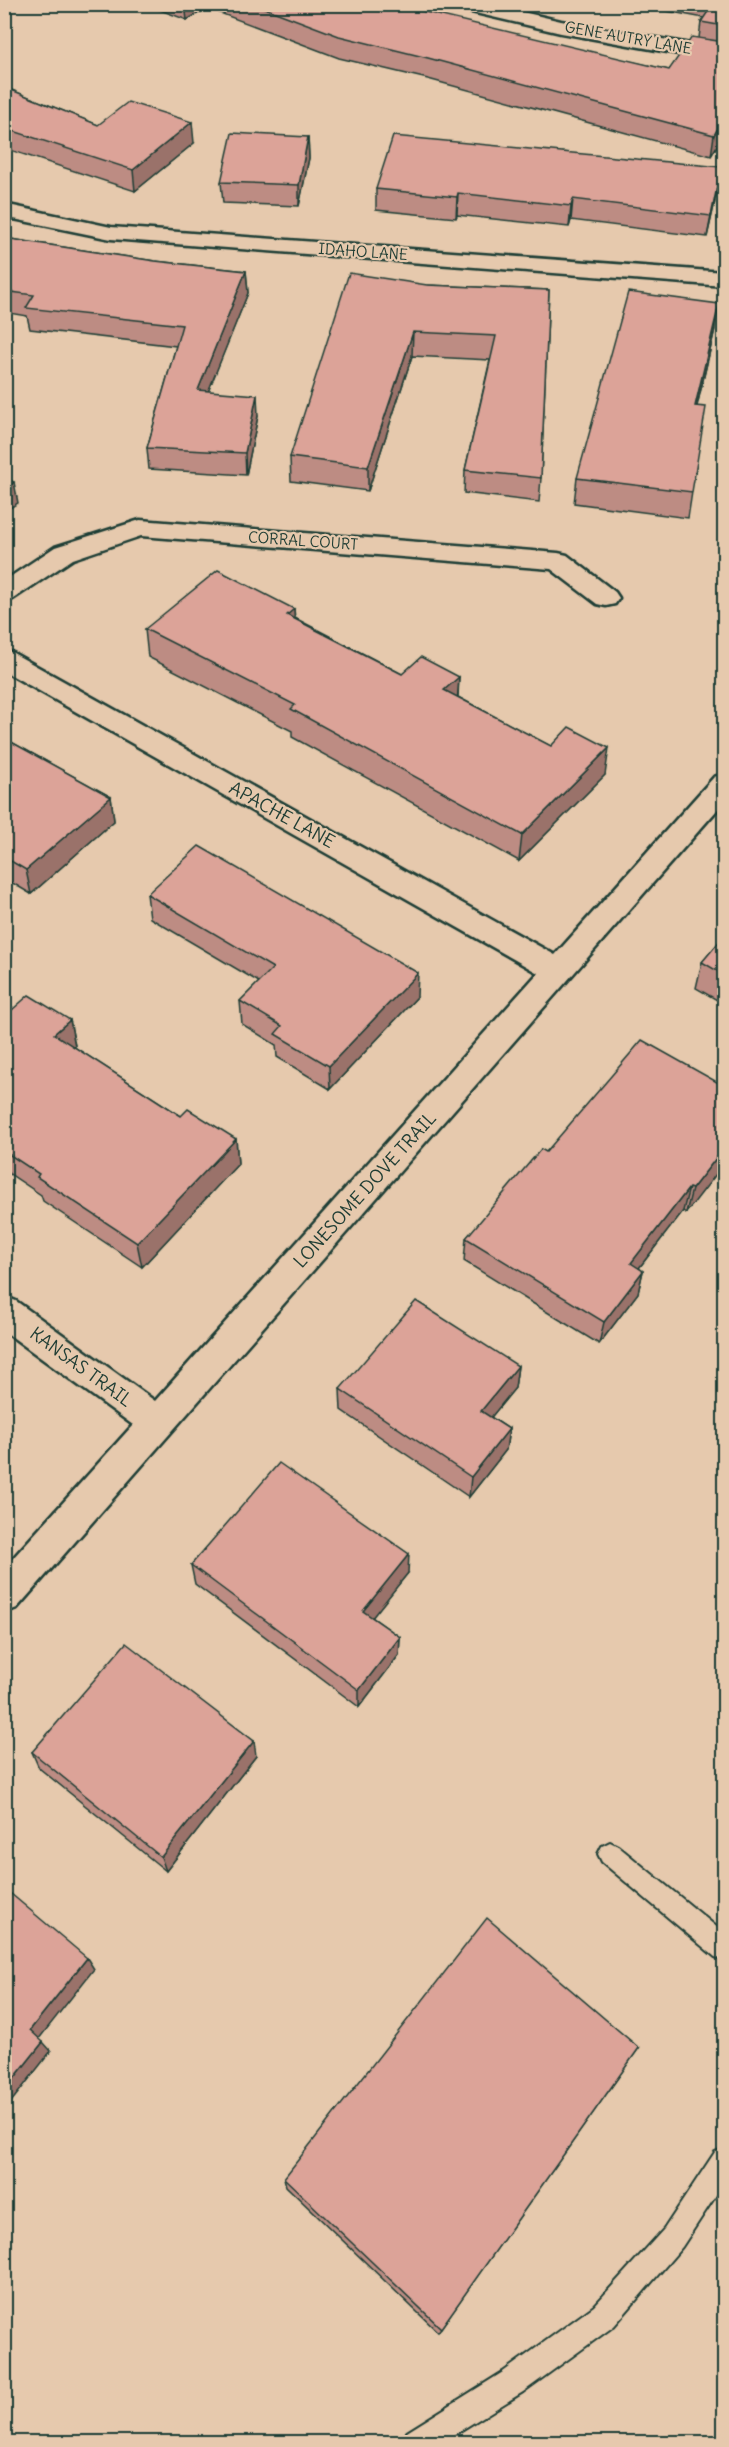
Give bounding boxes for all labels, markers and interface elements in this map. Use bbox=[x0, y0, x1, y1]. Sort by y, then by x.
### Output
street label: GENE AUTRY LANE bbox=[563, 17, 693, 58]
street label: IDAHO LANE bbox=[318, 239, 409, 264]
street label: CORRAL COURT bbox=[247, 527, 359, 554]
street label: APACHE LANE bbox=[225, 776, 339, 853]
street label: LONESOME DOVE TRAIL bbox=[288, 1107, 441, 1272]
street label: KANSAS TRAIL bbox=[26, 1322, 137, 1412]

